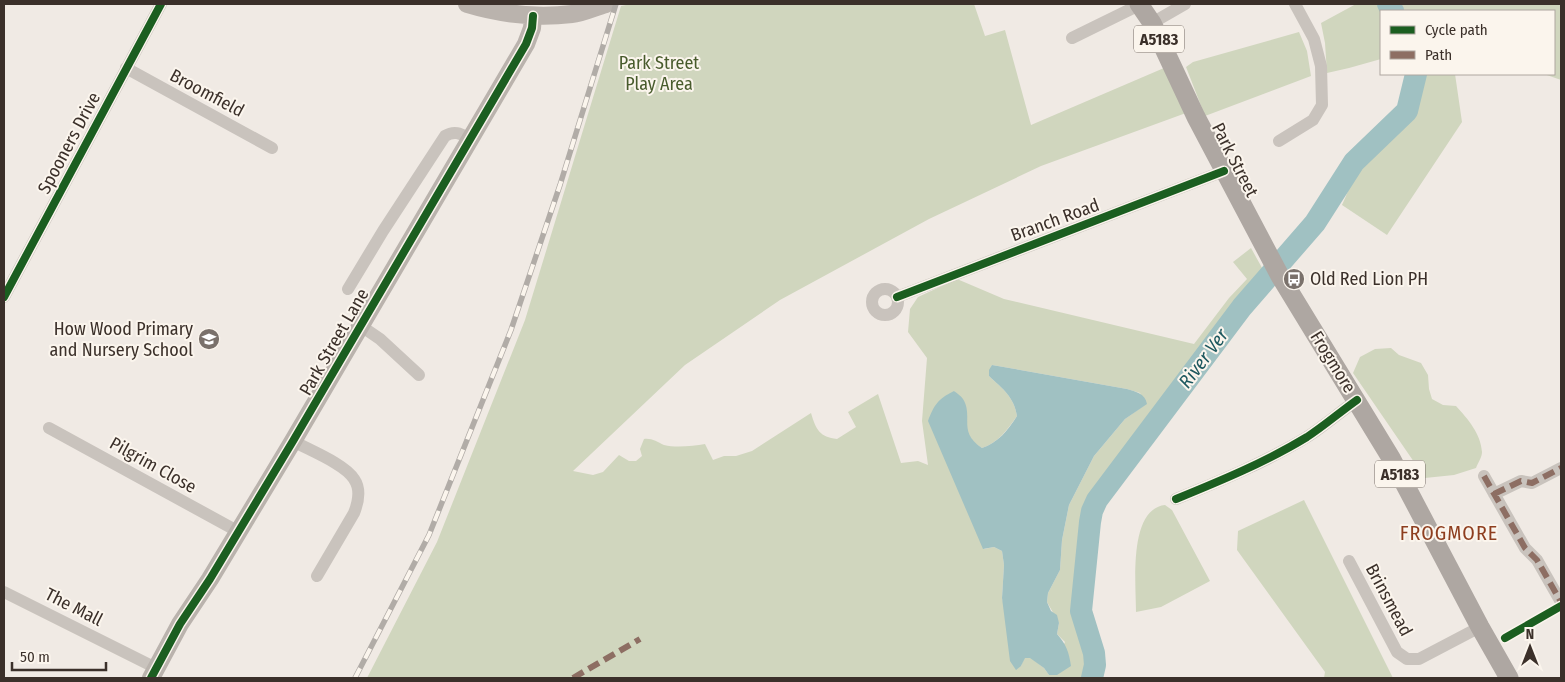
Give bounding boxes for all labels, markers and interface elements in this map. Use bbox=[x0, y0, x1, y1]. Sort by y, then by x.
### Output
legend bbox=[1380, 10, 1555, 75]
text: Cycle path bbox=[1425, 21, 1488, 39]
road number: A5183 bbox=[1134, 26, 1184, 52]
text: Path bbox=[1425, 46, 1452, 64]
park label: Park Street Play Area bbox=[619, 52, 699, 95]
street label: Broomfield bbox=[166, 64, 248, 122]
street label: Spooners Drive bbox=[33, 88, 105, 198]
street label: Park Street bbox=[1207, 119, 1263, 201]
street label: Branch Road bbox=[1008, 194, 1102, 246]
bus stop icon: Old Red Lion PH bbox=[1282, 267, 1306, 291]
place label: Old Red Lion PH bbox=[1310, 268, 1428, 290]
street label: Park Street Lane bbox=[295, 285, 374, 399]
place label: How Wood Primary and Nursery School bbox=[50, 318, 193, 361]
water label: River Ver bbox=[1174, 323, 1234, 392]
school or university icon: How Wood Primary and Nursery School bbox=[197, 327, 221, 351]
street label: Frogmore bbox=[1305, 327, 1361, 397]
street label: Pilgrim Close bbox=[106, 432, 200, 498]
road number: A5183 bbox=[1375, 460, 1425, 488]
district label: FROGMORE bbox=[1400, 521, 1498, 545]
street label: Brinsmead bbox=[1361, 560, 1417, 640]
street label: The Mall bbox=[41, 583, 107, 631]
north arrow bbox=[1505, 622, 1555, 672]
text: N bbox=[1526, 626, 1534, 643]
scale bar bbox=[12, 640, 106, 672]
text: 50 m bbox=[20, 648, 50, 666]

